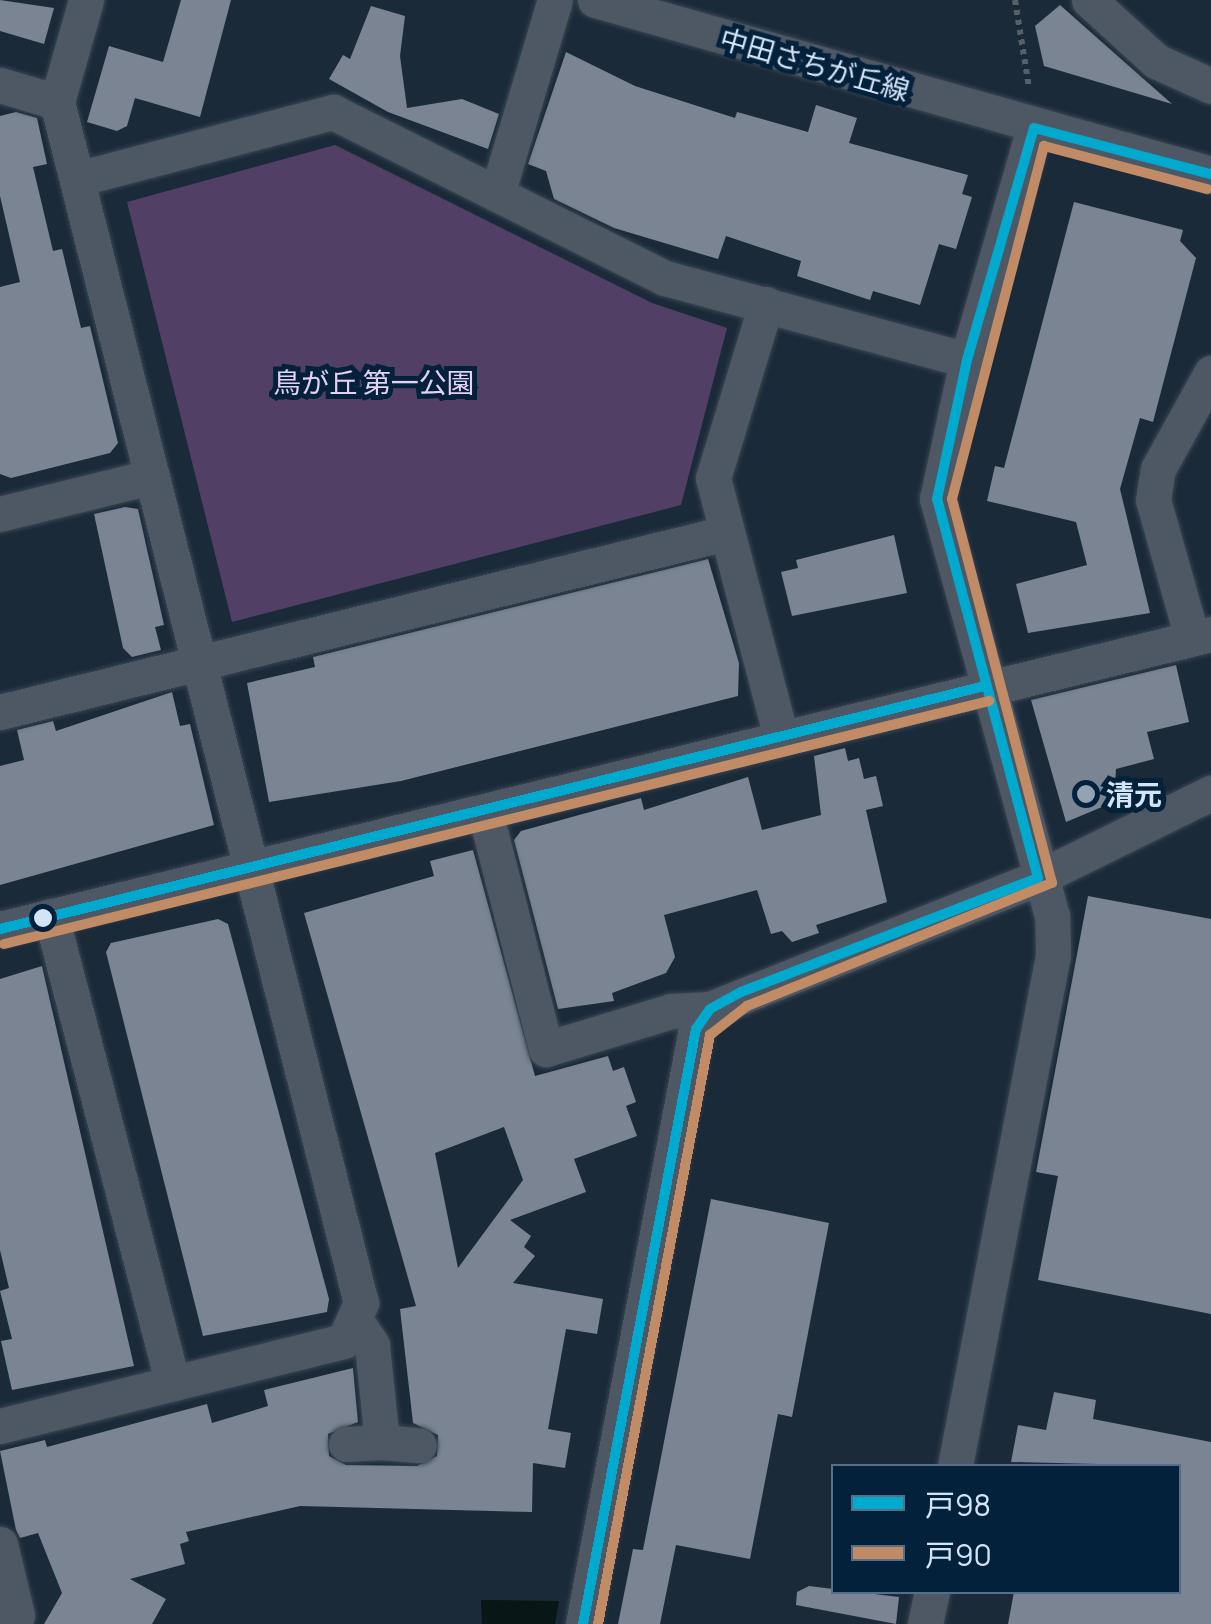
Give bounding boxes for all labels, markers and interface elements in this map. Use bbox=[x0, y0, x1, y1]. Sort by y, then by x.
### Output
street label: 中田さちが丘線 bbox=[716, 21, 914, 107]
park label: 鳥が丘 第一公園 bbox=[273, 365, 475, 399]
place label: 清元 bbox=[1106, 777, 1162, 811]
marker: 清元 bbox=[1075, 783, 1097, 805]
unlabelled marker bbox=[33, 908, 53, 928]
legend bbox=[831, 1464, 1181, 1594]
text: 戸98 bbox=[925, 1484, 991, 1525]
text: 戸90 bbox=[925, 1534, 992, 1575]

